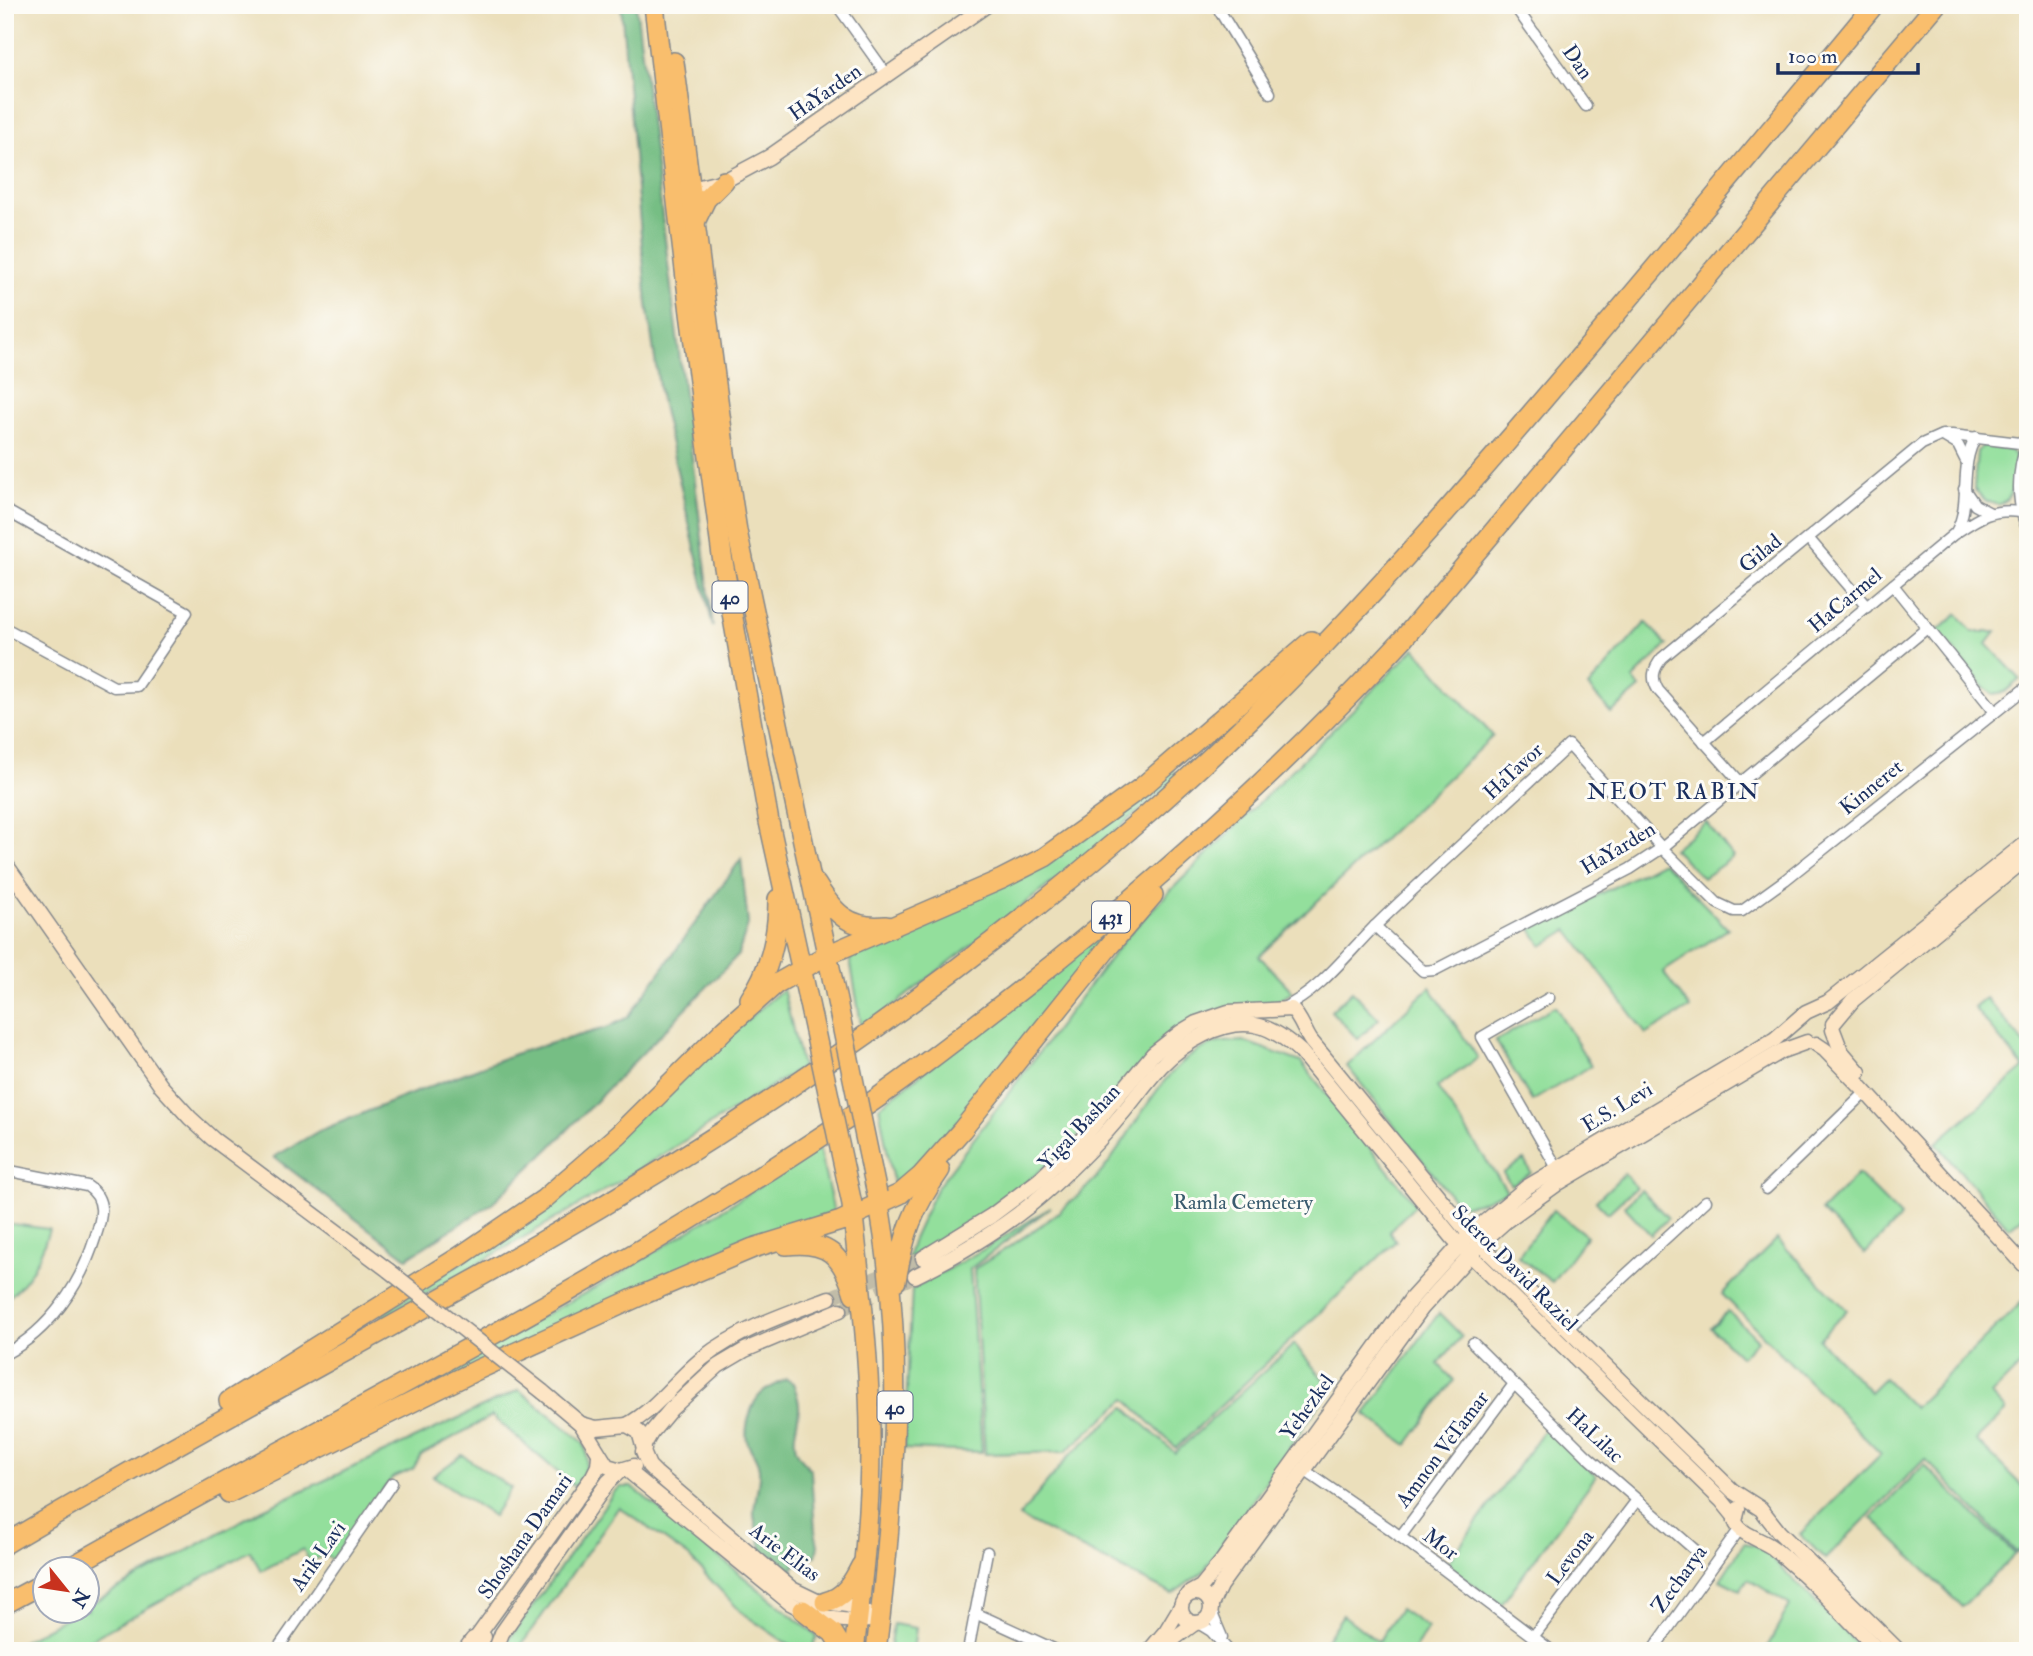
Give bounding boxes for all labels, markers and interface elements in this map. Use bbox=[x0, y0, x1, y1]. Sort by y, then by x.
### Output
scale bar bbox=[1778, 32, 1918, 76]
street label: Dan bbox=[1556, 40, 1599, 85]
text: 100 m bbox=[1788, 43, 1838, 70]
street label: HaYarden bbox=[784, 57, 867, 127]
street label: Gilad bbox=[1733, 528, 1788, 579]
street label: HaCarmel bbox=[1803, 561, 1888, 639]
road number: 40 bbox=[712, 582, 748, 612]
street label: HaTavor bbox=[1478, 737, 1549, 806]
street label: Kinneret bbox=[1834, 753, 1909, 821]
district label: NEOT RABIN bbox=[1587, 777, 1761, 806]
street label: HaYarden bbox=[1576, 815, 1661, 881]
road number: 431 bbox=[1092, 902, 1130, 932]
street label: E.S. Levi bbox=[1577, 1076, 1658, 1139]
street label: Yigal Bashan bbox=[1032, 1078, 1126, 1176]
park label: Ramla Cemetery bbox=[1173, 1189, 1314, 1216]
street label: Sderot David Raziel bbox=[1446, 1199, 1584, 1338]
street label: Yehezkel bbox=[1274, 1368, 1341, 1446]
street label: Amnon VeTamar bbox=[1389, 1385, 1495, 1514]
road number: 40 bbox=[878, 1392, 912, 1422]
street label: HaLilac bbox=[1560, 1402, 1630, 1469]
street label: Shoshana Damari bbox=[472, 1468, 579, 1604]
street label: Arik Lavi bbox=[284, 1516, 352, 1597]
street label: Arie Elias bbox=[743, 1516, 825, 1588]
street label: Mor bbox=[1417, 1522, 1464, 1567]
street label: Levona bbox=[1541, 1524, 1600, 1590]
street label: Zecharya bbox=[1645, 1539, 1714, 1619]
north arrow bbox=[32, 1554, 102, 1624]
text: N bbox=[65, 1584, 95, 1612]

